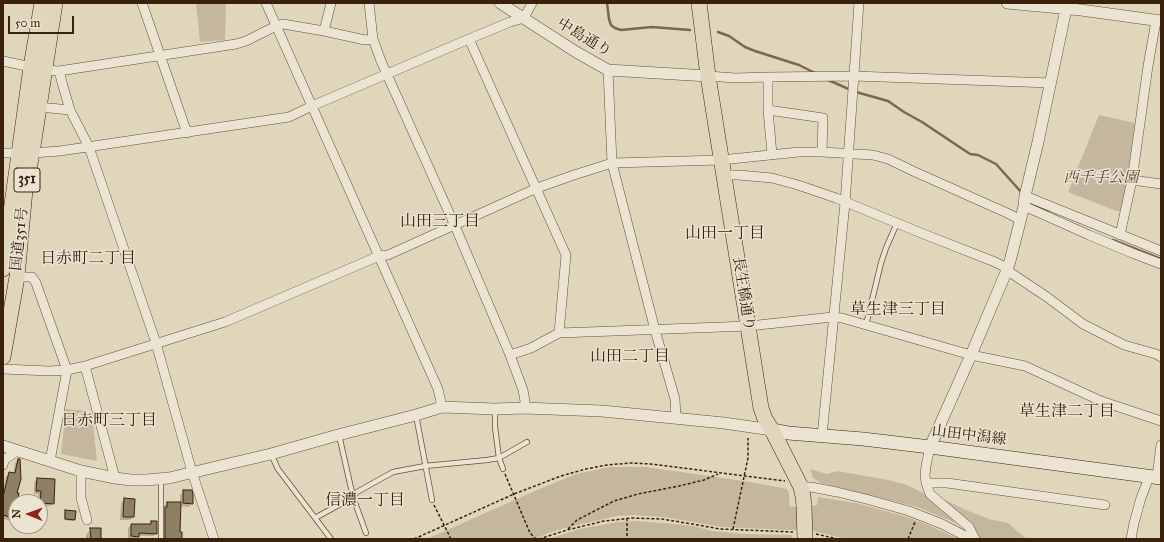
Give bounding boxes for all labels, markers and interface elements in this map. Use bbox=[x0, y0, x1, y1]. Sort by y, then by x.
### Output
scale bar bbox=[10, 8, 76, 34]
street label: 中島通り bbox=[554, 15, 614, 61]
text: 50 m bbox=[15, 16, 40, 30]
road number: 351 bbox=[14, 168, 40, 192]
park label: 西千手公園 bbox=[1064, 169, 1138, 187]
street label: 国道351号 bbox=[8, 206, 32, 272]
district label: 山田三丁目 bbox=[400, 212, 480, 232]
district label: 山田一丁目 bbox=[685, 224, 765, 244]
district label: 日赤町二丁目 bbox=[40, 249, 136, 269]
street label: 長生橋通り bbox=[728, 256, 758, 332]
district label: 草生津三丁目 bbox=[850, 300, 946, 320]
district label: 山田二丁目 bbox=[590, 347, 670, 367]
district label: 草生津二丁目 bbox=[1019, 402, 1115, 422]
district label: 日赤町三丁目 bbox=[61, 411, 157, 431]
street label: 山田中潟線 bbox=[931, 422, 1007, 450]
district label: 信濃一丁目 bbox=[325, 491, 405, 511]
north arrow bbox=[8, 494, 48, 534]
text: N bbox=[10, 509, 23, 519]

